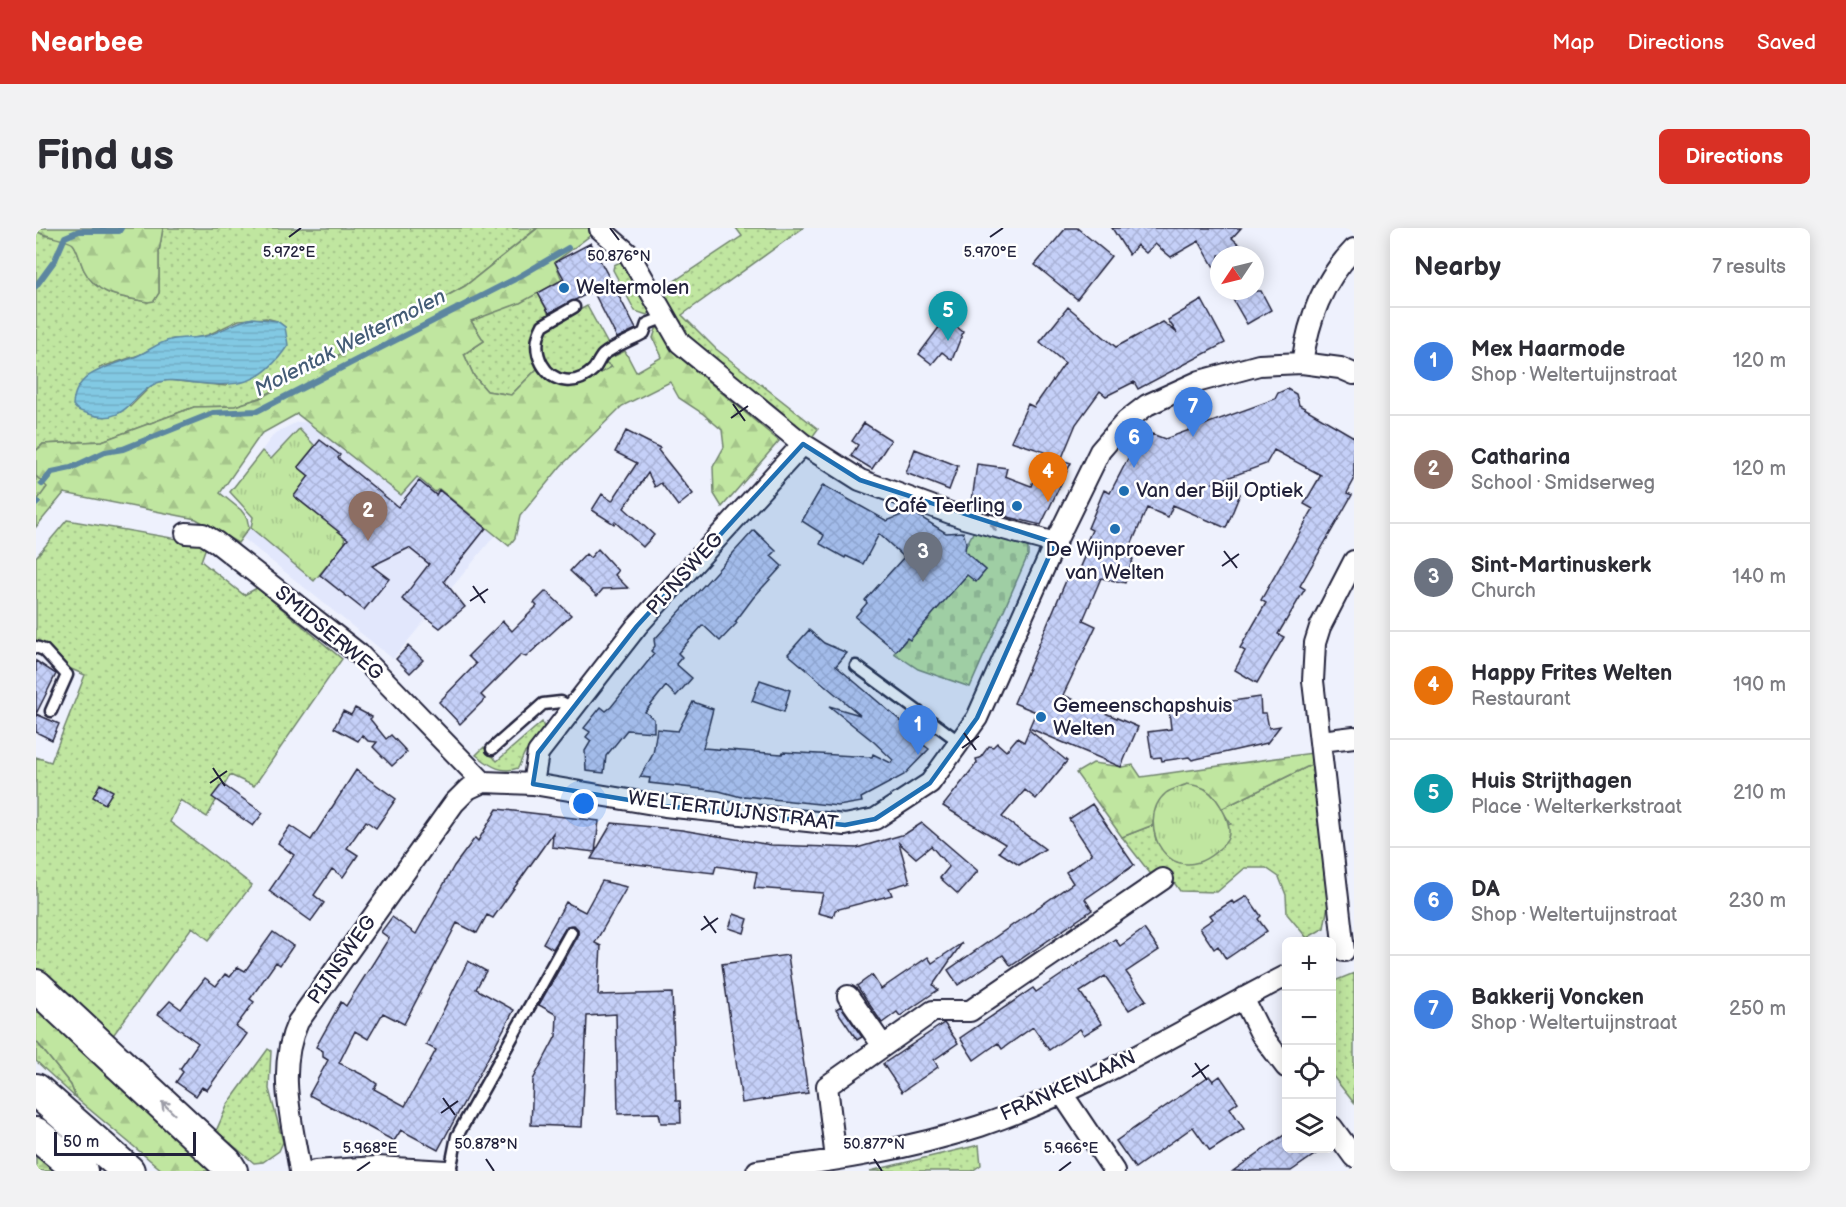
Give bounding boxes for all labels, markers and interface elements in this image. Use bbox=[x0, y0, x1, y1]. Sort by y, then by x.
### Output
text: Nearbee bbox=[30, 26, 143, 59]
text: Map bbox=[1552, 30, 1595, 55]
text: Directions bbox=[1628, 30, 1724, 55]
text: Saved bbox=[1757, 30, 1816, 55]
button: Directions bbox=[1659, 129, 1810, 184]
text: Find us bbox=[36, 131, 174, 182]
text: 5.972°E bbox=[263, 243, 315, 262]
text: 5.970°E bbox=[963, 243, 1017, 262]
north arrow bbox=[1210, 246, 1264, 300]
text: 50.876°N bbox=[587, 247, 651, 266]
text: Nearby bbox=[1414, 252, 1501, 283]
text: 7 results bbox=[1712, 255, 1786, 279]
place label: Weltermolen bbox=[576, 276, 689, 300]
marker: Weltermolen bbox=[557, 281, 571, 295]
water label: Molentak Weltermolen bbox=[250, 284, 450, 402]
pin: 5 bbox=[928, 291, 968, 341]
text: Mex Haarmode bbox=[1471, 336, 1625, 363]
text: 1 bbox=[1429, 349, 1438, 373]
text: 120 m bbox=[1733, 349, 1786, 373]
text: Shop · Weltertuijnstraat bbox=[1471, 363, 1677, 387]
pin: 7 bbox=[1174, 388, 1212, 437]
pin: 6 bbox=[1114, 418, 1154, 468]
text: Catharina bbox=[1471, 444, 1570, 471]
pin: 4 bbox=[1028, 452, 1068, 502]
text: 2 bbox=[1428, 457, 1439, 481]
text: 120 m bbox=[1733, 457, 1786, 481]
text: School · Smidserweg bbox=[1471, 471, 1655, 495]
place label: Van der Bijl Optiek bbox=[1136, 479, 1303, 503]
marker: Van der Bijl Optiek bbox=[1117, 484, 1131, 498]
pin: 2 bbox=[348, 492, 388, 541]
place label: Café Teerling bbox=[884, 494, 1005, 518]
marker: Café Teerling bbox=[1010, 499, 1024, 513]
one-way arrow bbox=[989, 521, 1008, 532]
marker: De Wijnproever van Welten bbox=[1108, 522, 1122, 536]
street label: PIJNSWEG bbox=[642, 528, 728, 620]
pin: 3 bbox=[904, 532, 942, 582]
place label: De Wijnproever van Welten bbox=[1046, 538, 1185, 585]
text: Sint-Martinuskerk bbox=[1471, 552, 1651, 579]
text: 3 bbox=[1428, 565, 1439, 589]
text: 140 m bbox=[1732, 565, 1786, 589]
text: Church bbox=[1471, 579, 1536, 603]
street label: SMIDSERWEG bbox=[270, 581, 388, 685]
text: Happy Frites Welten bbox=[1471, 660, 1672, 687]
text: 4 bbox=[1428, 673, 1439, 697]
text: 190 m bbox=[1733, 673, 1786, 697]
text: Restaurant bbox=[1471, 687, 1571, 711]
place label: Gemeenschapshuis Welten bbox=[1053, 694, 1233, 741]
pin: 1 bbox=[898, 706, 938, 755]
marker: Gemeenschapshuis Welten bbox=[1034, 710, 1048, 724]
text: Huis Strijthagen bbox=[1471, 768, 1632, 795]
text: 5 bbox=[1428, 781, 1439, 805]
text: 210 m bbox=[1733, 781, 1786, 805]
street label: WELTERTUIJNSTRAAT bbox=[626, 786, 840, 836]
your location bbox=[569, 789, 598, 818]
text: Place · Welterkerkstraat bbox=[1471, 795, 1682, 819]
text: DA bbox=[1471, 876, 1500, 903]
text: 6 bbox=[1427, 889, 1440, 913]
text: 230 m bbox=[1729, 889, 1786, 913]
text: Shop · Weltertuijnstraat bbox=[1471, 903, 1677, 927]
street label: PIJNSWEG bbox=[303, 911, 381, 1009]
map controls bbox=[1282, 937, 1336, 1153]
button: + bbox=[1282, 937, 1336, 991]
text: Bakkerij Voncken bbox=[1471, 984, 1644, 1011]
button: − bbox=[1282, 991, 1336, 1045]
text: 7 bbox=[1428, 997, 1439, 1021]
text: 250 m bbox=[1729, 997, 1786, 1021]
text: Shop · Weltertuijnstraat bbox=[1471, 1011, 1677, 1035]
street label: FRANKENLAAN bbox=[997, 1045, 1139, 1127]
button: locate bbox=[1282, 1045, 1336, 1099]
button: layers bbox=[1282, 1099, 1336, 1153]
one-way arrow bbox=[161, 1101, 176, 1115]
scale bar bbox=[54, 1129, 196, 1156]
text: 50 m bbox=[63, 1133, 99, 1152]
text: 50.878°N bbox=[454, 1135, 518, 1154]
text: 50.877°N bbox=[843, 1135, 905, 1154]
text: 5.968°E bbox=[343, 1139, 398, 1158]
text: 5.966°E bbox=[1043, 1139, 1099, 1158]

